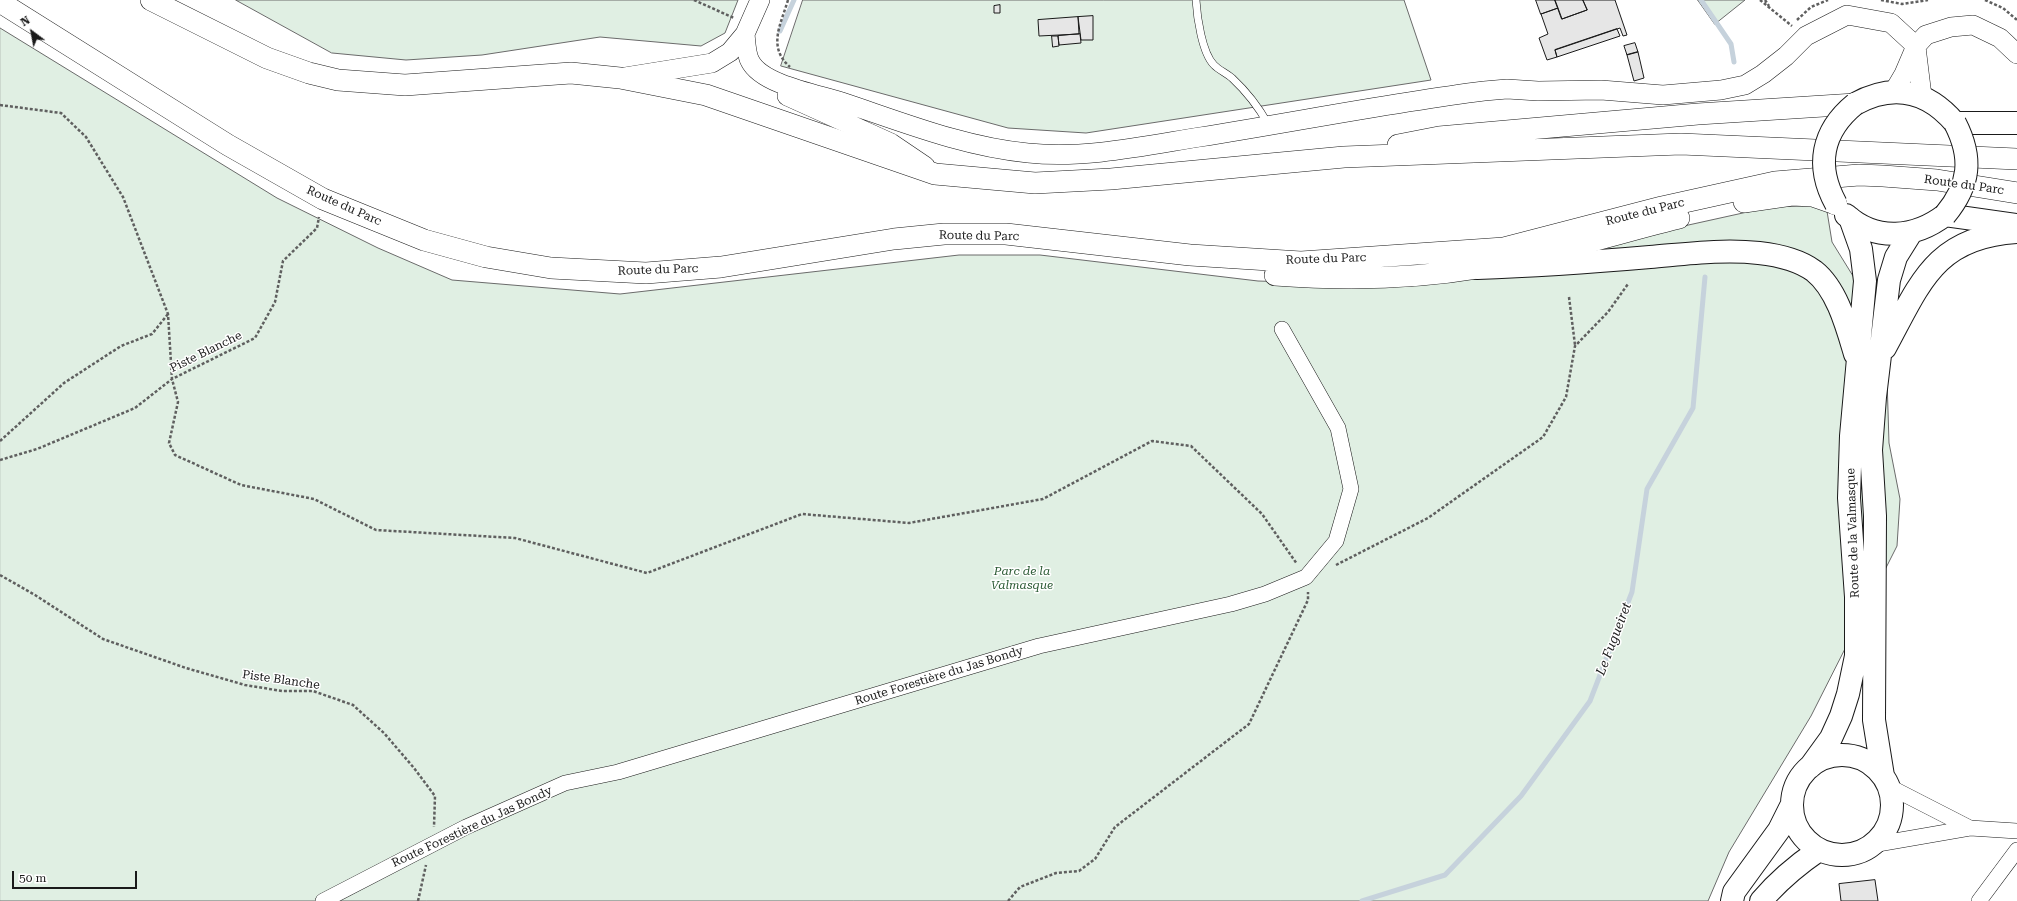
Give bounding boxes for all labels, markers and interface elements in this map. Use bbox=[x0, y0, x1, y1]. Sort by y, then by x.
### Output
north arrow bbox=[12, 12, 52, 52]
text: N bbox=[18, 14, 32, 29]
street label: Route du Parc bbox=[1923, 172, 2005, 198]
street label: Route du Parc bbox=[304, 183, 384, 229]
street label: Route du Parc bbox=[1604, 195, 1686, 229]
street label: Route du Parc bbox=[939, 228, 1019, 244]
street label: Route du Parc bbox=[1285, 250, 1367, 268]
street label: Route du Parc bbox=[617, 261, 699, 279]
street label: Piste Blanche bbox=[168, 328, 244, 376]
street label: Route de la Valmasque bbox=[1844, 468, 1862, 598]
park label: Parc de la Valmasque bbox=[991, 564, 1053, 592]
water label: Le Fugueiret bbox=[1593, 600, 1635, 678]
street label: Route Forestière du Jas Bondy bbox=[853, 643, 1025, 709]
street label: Piste Blanche bbox=[241, 667, 321, 693]
street label: Route Forestière du Jas Bondy bbox=[389, 783, 555, 871]
scale bar bbox=[14, 863, 139, 889]
text: 50 m bbox=[19, 871, 46, 885]

